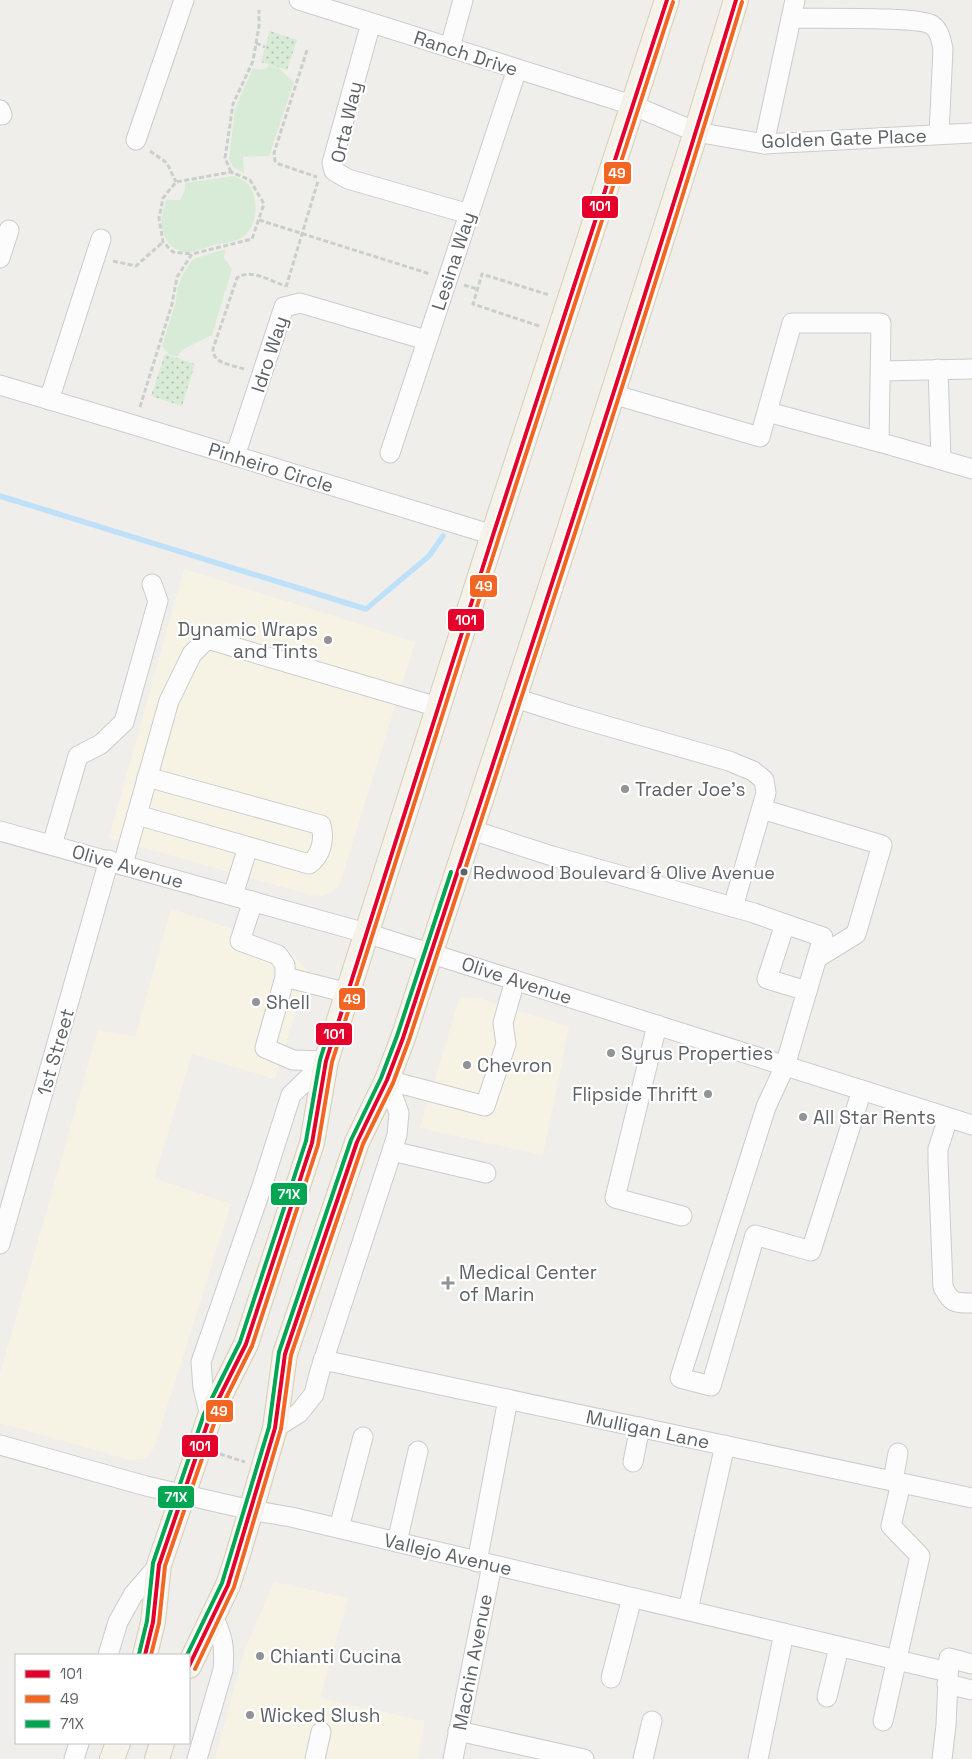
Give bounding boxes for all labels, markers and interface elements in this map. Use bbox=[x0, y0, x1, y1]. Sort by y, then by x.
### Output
street label: Ranch Drive bbox=[411, 25, 521, 82]
street label: Orta Way bbox=[325, 79, 368, 165]
street label: Golden Gate Place bbox=[761, 123, 927, 154]
line badge: 49 bbox=[603, 161, 632, 185]
text: 49 bbox=[608, 164, 626, 182]
line badge: 101 bbox=[581, 195, 619, 219]
text: 101 bbox=[589, 197, 611, 215]
street label: Lesina Way bbox=[426, 209, 481, 314]
street label: Idro Way bbox=[245, 313, 294, 396]
street label: Pinheiro Circle bbox=[205, 437, 337, 498]
line badge: 49 bbox=[469, 574, 498, 598]
text: 49 bbox=[475, 577, 493, 595]
line badge: 101 bbox=[447, 608, 485, 632]
text: 101 bbox=[455, 611, 477, 629]
place label: Dynamic Wraps and Tints bbox=[178, 617, 318, 664]
marker: Dynamic Wraps and Tints bbox=[322, 634, 334, 646]
place label: Trader Joe's bbox=[635, 777, 746, 802]
marker: Trader Joe's bbox=[619, 783, 631, 795]
street label: Olive Avenue bbox=[69, 839, 187, 894]
place label: Redwood Boulevard & Olive Avenue bbox=[473, 861, 775, 884]
marker: Redwood Boulevard & Olive Avenue bbox=[459, 867, 469, 877]
street label: Olive Avenue bbox=[458, 951, 575, 1010]
line badge: 49 bbox=[338, 987, 366, 1011]
place label: Shell bbox=[266, 990, 310, 1015]
text: 49 bbox=[343, 990, 361, 1008]
marker: Shell bbox=[250, 996, 262, 1008]
street label: 1st Street bbox=[31, 1006, 80, 1099]
line badge: 101 bbox=[315, 1022, 353, 1046]
text: 101 bbox=[323, 1025, 345, 1043]
place label: Syrus Properties bbox=[621, 1041, 773, 1066]
marker: Syrus Properties bbox=[605, 1047, 617, 1059]
place label: Chevron bbox=[477, 1053, 552, 1078]
marker: Chevron bbox=[461, 1059, 473, 1071]
place label: Flipside Thrift bbox=[572, 1082, 698, 1107]
marker: Flipside Thrift bbox=[702, 1088, 714, 1100]
place label: All Star Rents bbox=[813, 1105, 936, 1130]
marker: All Star Rents bbox=[797, 1111, 809, 1123]
line badge: 71X bbox=[270, 1182, 308, 1206]
text: 71X bbox=[278, 1185, 300, 1203]
place label: Medical Center of Marin bbox=[459, 1260, 597, 1307]
marker: Medical Center of Marin bbox=[441, 1276, 455, 1290]
line badge: 49 bbox=[205, 1399, 234, 1423]
text: 49 bbox=[210, 1402, 228, 1420]
street label: Mulligan Lane bbox=[584, 1404, 712, 1455]
line badge: 101 bbox=[181, 1434, 219, 1458]
text: 101 bbox=[189, 1437, 211, 1455]
line badge: 71X bbox=[157, 1485, 195, 1509]
text: 71X bbox=[165, 1488, 187, 1506]
street label: Vallejo Avenue bbox=[381, 1528, 514, 1581]
street label: Machin Avenue bbox=[447, 1592, 498, 1732]
place label: Chianti Cucina bbox=[270, 1644, 402, 1669]
marker: Chianti Cucina bbox=[254, 1650, 266, 1662]
legend bbox=[15, 1654, 190, 1744]
text: 101 bbox=[60, 1664, 82, 1683]
text: 49 bbox=[60, 1689, 79, 1708]
place label: Wicked Slush bbox=[260, 1703, 380, 1728]
marker: Wicked Slush bbox=[244, 1709, 256, 1721]
text: 71X bbox=[60, 1714, 85, 1733]

